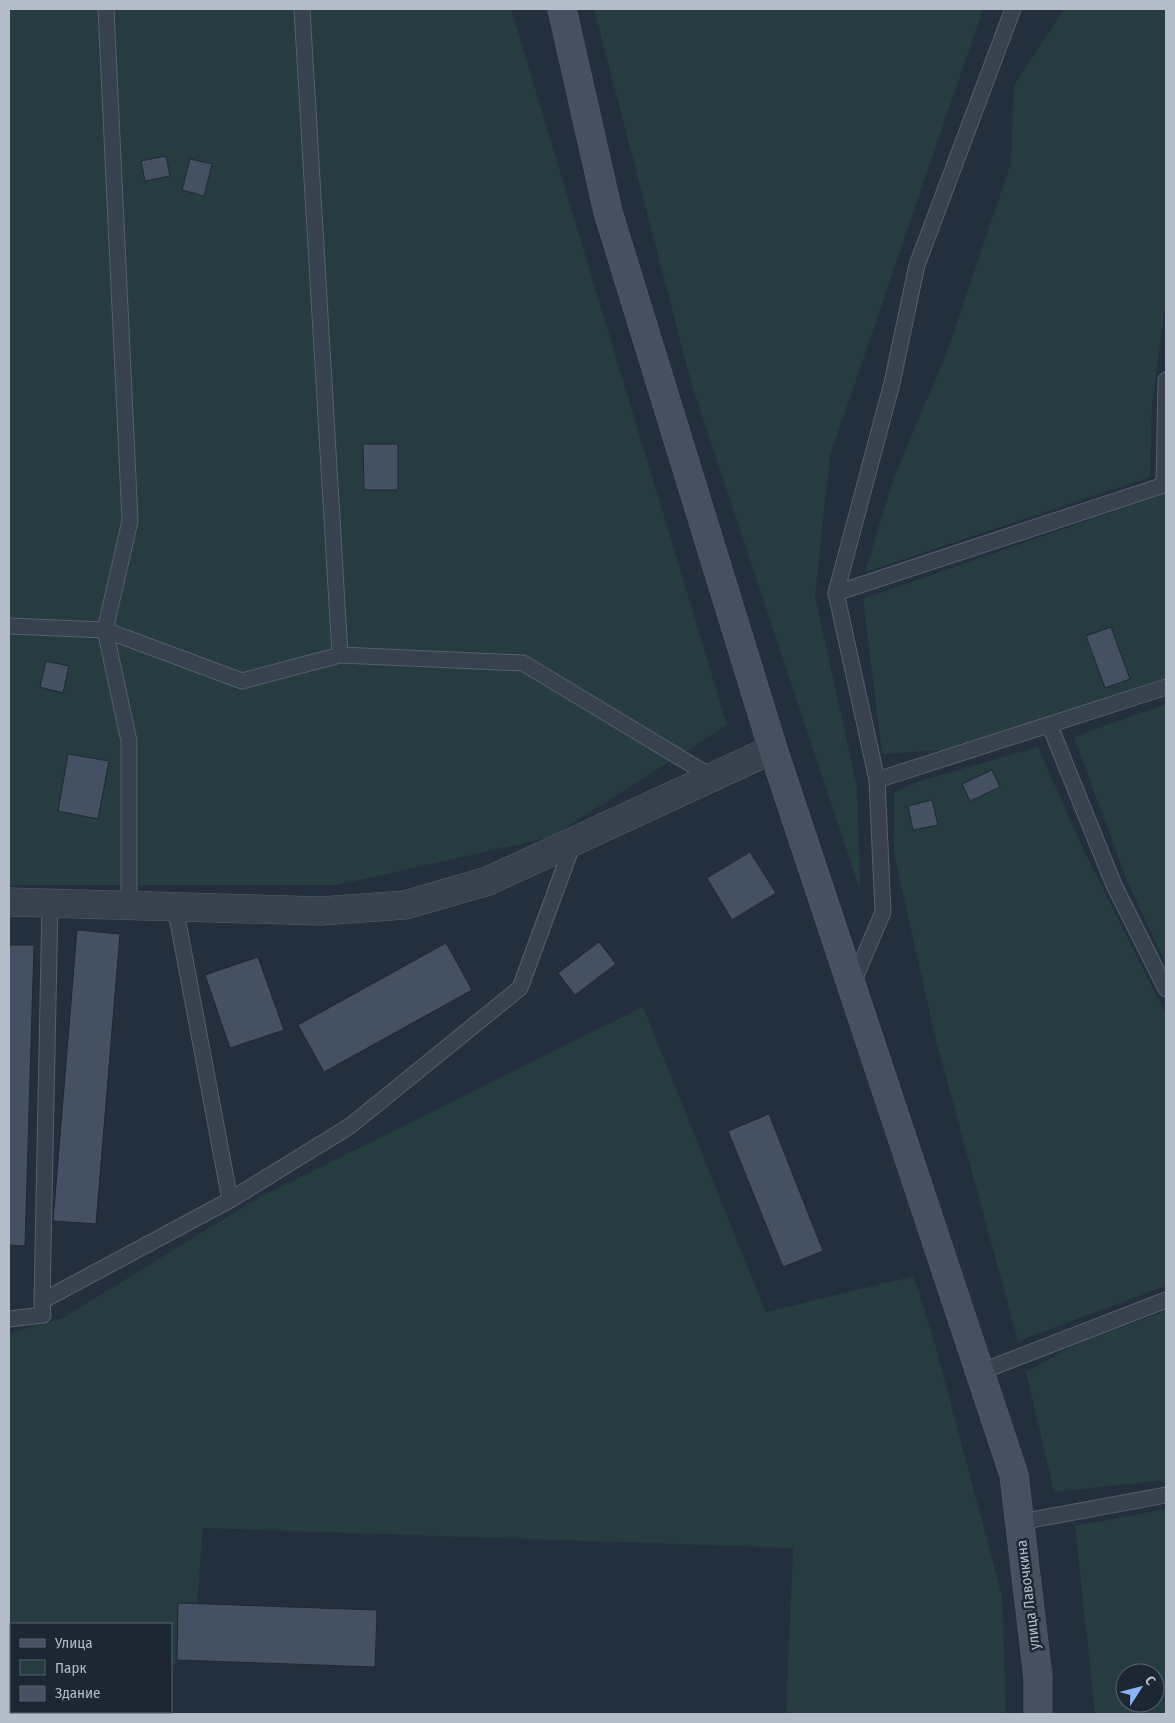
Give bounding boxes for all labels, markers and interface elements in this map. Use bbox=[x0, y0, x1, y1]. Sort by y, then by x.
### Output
street label: улица Лавочкина bbox=[1012, 1539, 1044, 1651]
legend bbox=[10, 1623, 172, 1713]
text: Улица bbox=[54, 1634, 93, 1652]
text: Парк bbox=[55, 1659, 86, 1677]
north arrow bbox=[1115, 1663, 1165, 1713]
text: С bbox=[1141, 1673, 1160, 1689]
text: Здание bbox=[55, 1684, 101, 1702]

